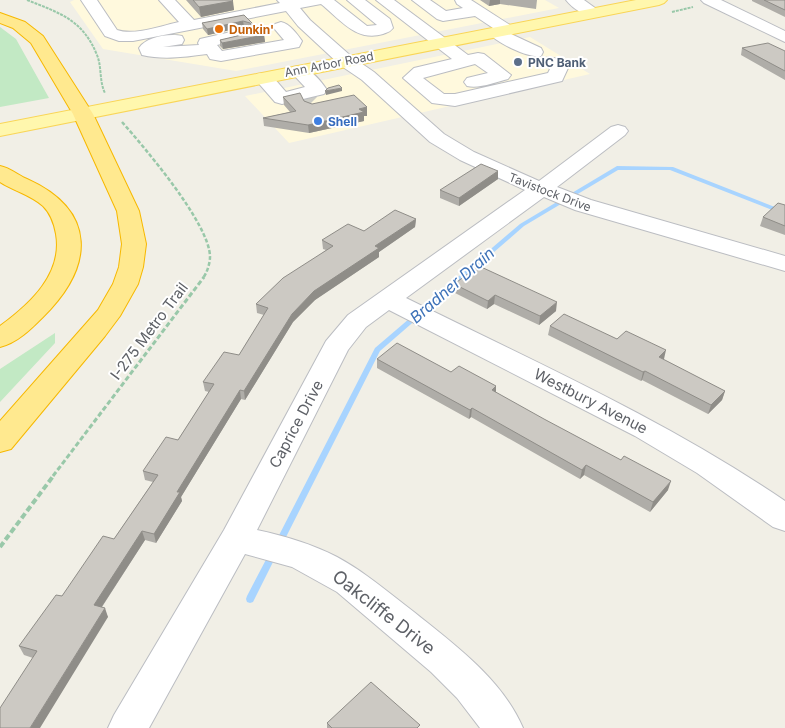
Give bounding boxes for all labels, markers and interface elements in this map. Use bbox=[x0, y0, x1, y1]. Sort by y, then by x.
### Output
place label: Dunkin' bbox=[229, 22, 274, 37]
marker: Dunkin' bbox=[213, 23, 225, 35]
street label: Ann Arbor Road bbox=[283, 48, 375, 80]
place label: PNC Bank bbox=[528, 55, 586, 70]
marker: PNC Bank bbox=[512, 56, 524, 68]
place label: Shell bbox=[328, 114, 357, 129]
marker: Shell bbox=[312, 115, 324, 127]
street label: Tavistock Drive bbox=[507, 169, 593, 215]
water label: Bradner Drain bbox=[406, 243, 498, 327]
street label: I-275 Metro Trail bbox=[106, 278, 192, 384]
street label: Westbury Avenue bbox=[531, 364, 651, 438]
street label: Caprice Drive bbox=[265, 377, 327, 471]
street label: Oakcliffe Drive bbox=[328, 565, 440, 659]

